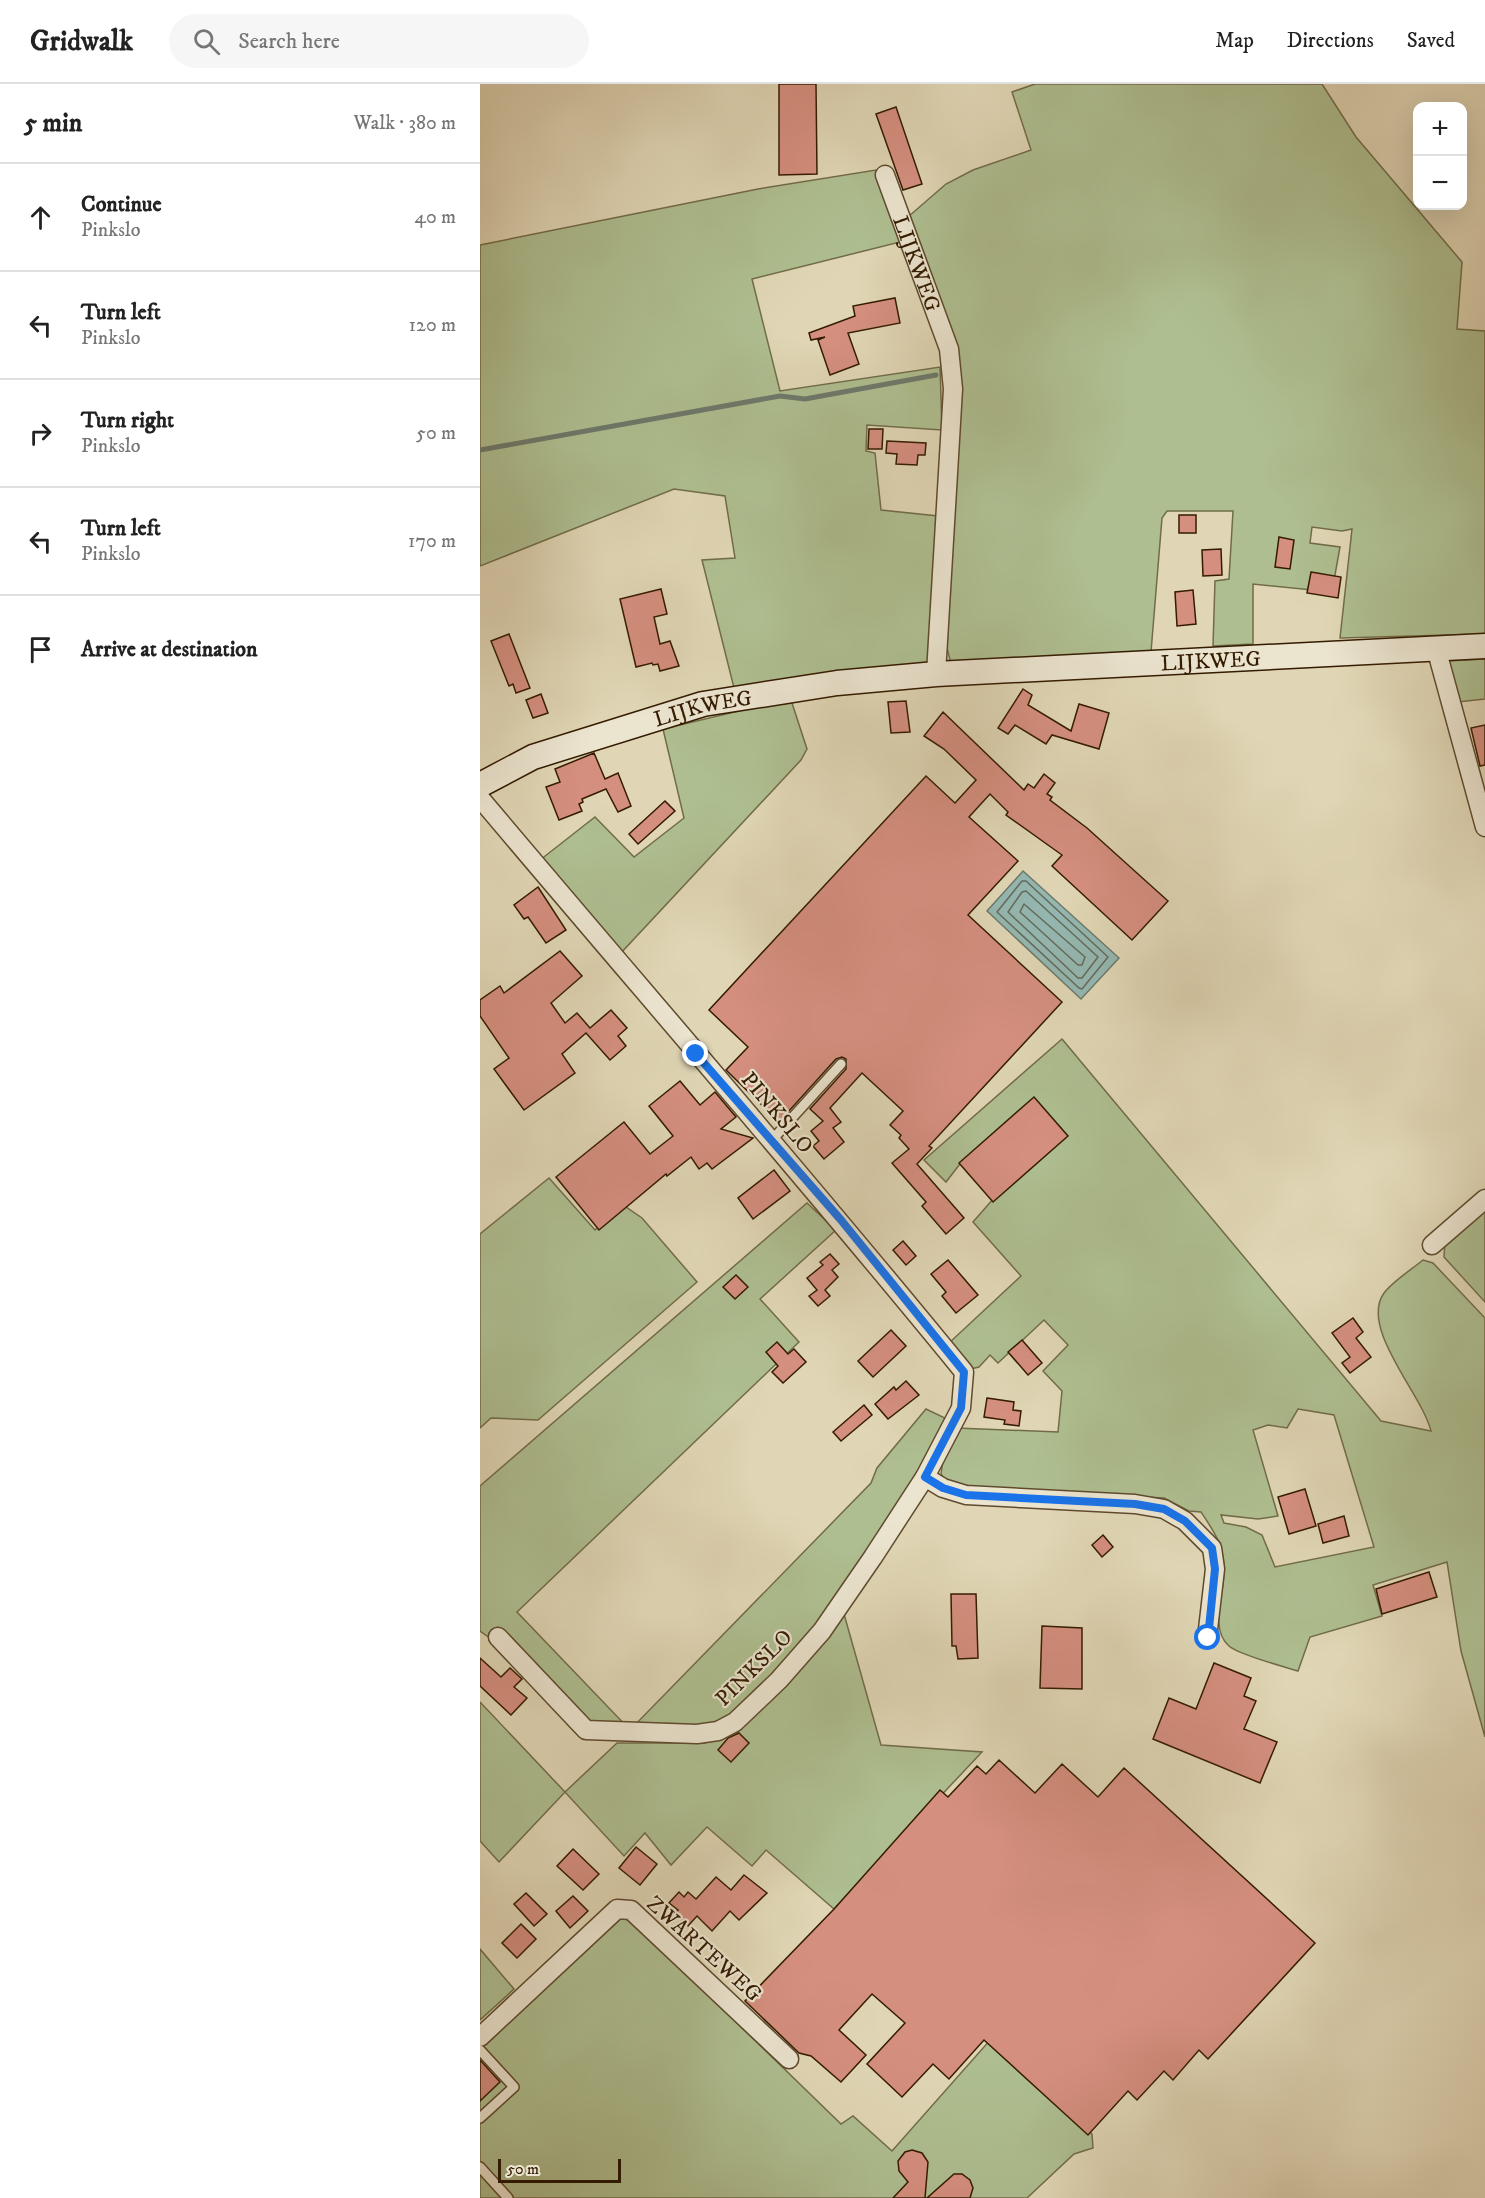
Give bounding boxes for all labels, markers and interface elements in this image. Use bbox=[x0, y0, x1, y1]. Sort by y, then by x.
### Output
search box bbox=[169, 14, 589, 68]
text: Gridwalk bbox=[30, 24, 133, 59]
icon: search bbox=[190, 25, 223, 58]
text: Search here bbox=[238, 28, 340, 55]
text: Map bbox=[1215, 28, 1254, 54]
text: Directions bbox=[1287, 28, 1374, 54]
text: Saved bbox=[1407, 28, 1455, 54]
map controls bbox=[1413, 102, 1467, 210]
button: + bbox=[1413, 102, 1467, 156]
text: 5 min bbox=[24, 107, 82, 140]
text: Walk · 380 m bbox=[354, 111, 456, 136]
button: − bbox=[1413, 156, 1467, 210]
text: Continue bbox=[81, 191, 162, 218]
icon: ahead bbox=[24, 201, 57, 234]
text: 40 m bbox=[414, 205, 456, 230]
street label: LIJKWEG bbox=[886, 212, 946, 315]
text: Pinkslo bbox=[81, 218, 140, 243]
text: Turn left bbox=[81, 299, 161, 326]
icon: left bbox=[24, 309, 57, 342]
text: 120 m bbox=[409, 313, 456, 338]
text: Pinkslo bbox=[81, 326, 140, 351]
text: Turn right bbox=[81, 407, 174, 434]
icon: right bbox=[24, 417, 57, 450]
text: 50 m bbox=[416, 421, 456, 446]
text: Pinkslo bbox=[81, 434, 140, 459]
text: Turn left bbox=[81, 515, 161, 542]
icon: left bbox=[24, 525, 57, 558]
text: 170 m bbox=[408, 529, 456, 554]
text: Pinkslo bbox=[81, 542, 140, 567]
icon: arrive bbox=[24, 633, 57, 666]
text: Arrive at destination bbox=[81, 636, 258, 663]
street label: LIJKWEG bbox=[1160, 645, 1261, 678]
street label: LIJKWEG bbox=[651, 685, 754, 734]
route end bbox=[682, 1040, 708, 1066]
street label: PINKSLO bbox=[735, 1067, 819, 1159]
street label: PINKSLO bbox=[710, 1624, 798, 1712]
route start bbox=[1194, 1624, 1220, 1650]
street label: ZWARTEWEG bbox=[641, 1890, 767, 2008]
scale bar bbox=[498, 2156, 621, 2184]
text: 50 m bbox=[507, 2159, 539, 2179]

